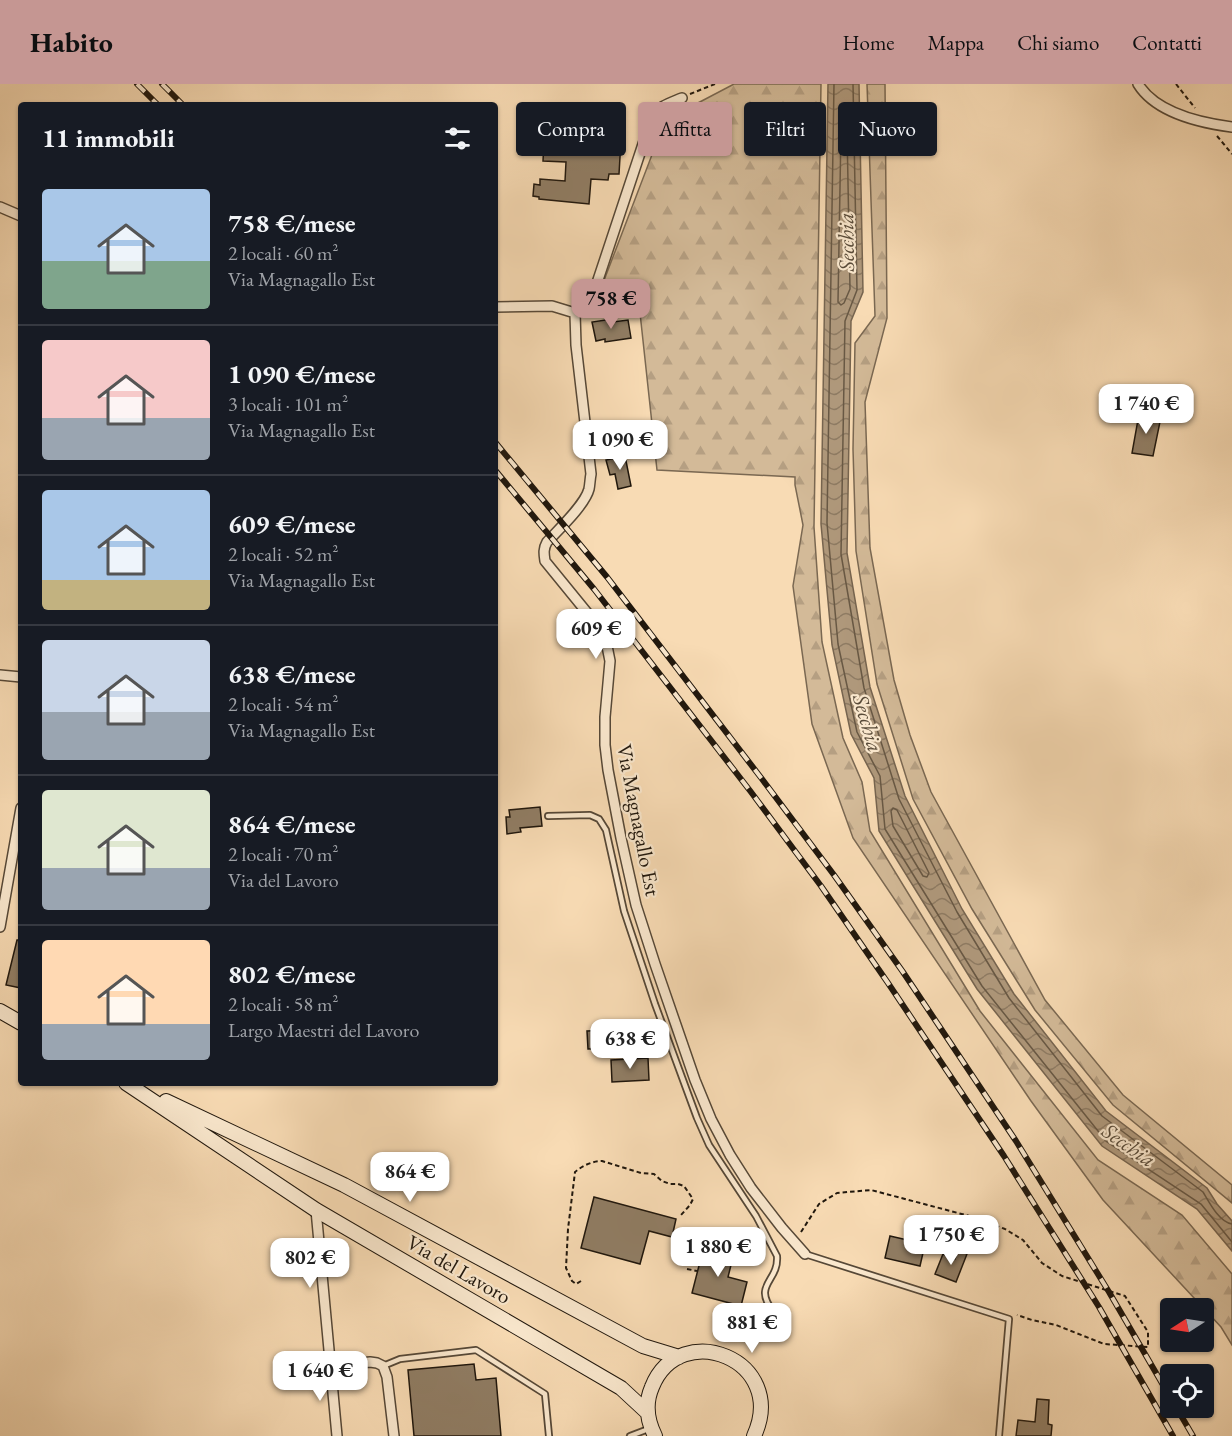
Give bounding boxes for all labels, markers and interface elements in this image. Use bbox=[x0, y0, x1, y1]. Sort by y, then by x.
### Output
text: Habito bbox=[30, 24, 113, 60]
text: Home bbox=[843, 29, 895, 56]
text: Mappa bbox=[928, 29, 984, 56]
text: Chi siamo bbox=[1017, 29, 1099, 56]
text: Contatti bbox=[1132, 29, 1202, 56]
chip: Compra bbox=[516, 102, 626, 156]
chip: Affitta bbox=[638, 102, 732, 156]
chip: Filtri bbox=[744, 102, 826, 156]
chip: Nuovo bbox=[838, 102, 937, 156]
text: 11 immobili bbox=[42, 121, 175, 155]
icon: filters bbox=[441, 122, 474, 155]
text: 758 €/mese bbox=[228, 206, 356, 240]
water label: Secchia bbox=[831, 212, 861, 273]
icon: home bbox=[90, 213, 162, 285]
text: 2 locali · 60 m² bbox=[228, 240, 339, 266]
text: Via Magnagallo Est bbox=[228, 266, 375, 292]
pin: 758 € bbox=[569, 279, 653, 330]
text: 758 € bbox=[585, 285, 637, 311]
text: 1 090 €/mese bbox=[228, 357, 376, 391]
icon: home bbox=[90, 364, 162, 436]
pin: 1 740 € bbox=[1091, 384, 1201, 435]
text: 1 740 € bbox=[1113, 390, 1179, 416]
text: 3 locali · 101 m² bbox=[228, 391, 348, 417]
text: Via Magnagallo Est bbox=[228, 417, 375, 443]
pin: 1 090 € bbox=[565, 420, 675, 471]
text: 1 090 € bbox=[587, 426, 653, 452]
text: 609 €/mese bbox=[228, 507, 356, 541]
icon: home bbox=[90, 514, 162, 586]
text: 2 locali · 52 m² bbox=[228, 541, 339, 567]
text: Via Magnagallo Est bbox=[228, 567, 375, 593]
pin: 609 € bbox=[554, 609, 638, 660]
text: 609 € bbox=[570, 615, 622, 641]
text: 638 €/mese bbox=[228, 657, 356, 691]
icon: home bbox=[90, 664, 162, 736]
water label: Secchia bbox=[846, 690, 890, 755]
text: 2 locali · 54 m² bbox=[228, 691, 339, 717]
text: Via Magnagallo Est bbox=[228, 717, 375, 743]
street label: Via Magnagallo Est bbox=[611, 742, 667, 899]
text: 864 €/mese bbox=[228, 807, 356, 841]
icon: home bbox=[90, 814, 162, 886]
text: 2 locali · 70 m² bbox=[228, 841, 339, 867]
text: Via del Lavoro bbox=[228, 867, 339, 893]
text: 802 €/mese bbox=[228, 957, 356, 991]
icon: home bbox=[90, 964, 162, 1036]
text: 2 locali · 58 m² bbox=[228, 991, 339, 1017]
text: Largo Maestri del Lavoro bbox=[228, 1017, 419, 1043]
pin: 638 € bbox=[588, 1019, 672, 1070]
text: 638 € bbox=[604, 1025, 656, 1051]
water label: Secchia bbox=[1096, 1116, 1161, 1174]
pin: 864 € bbox=[368, 1152, 452, 1203]
text: 864 € bbox=[384, 1158, 436, 1184]
pin: 1 750 € bbox=[896, 1215, 1006, 1266]
text: 1 750 € bbox=[918, 1221, 984, 1247]
pin: 1 880 € bbox=[663, 1227, 773, 1278]
street label: Via del Lavoro bbox=[402, 1228, 516, 1310]
text: 1 880 € bbox=[685, 1233, 751, 1259]
pin: 802 € bbox=[268, 1238, 352, 1289]
text: 802 € bbox=[284, 1244, 336, 1270]
north arrow bbox=[1160, 1298, 1214, 1352]
map controls bbox=[1160, 1298, 1214, 1418]
pin: 881 € bbox=[710, 1303, 794, 1354]
text: 881 € bbox=[726, 1309, 778, 1335]
pin: 1 640 € bbox=[265, 1351, 375, 1402]
text: 1 640 € bbox=[287, 1357, 353, 1383]
button: locate bbox=[1160, 1364, 1214, 1418]

